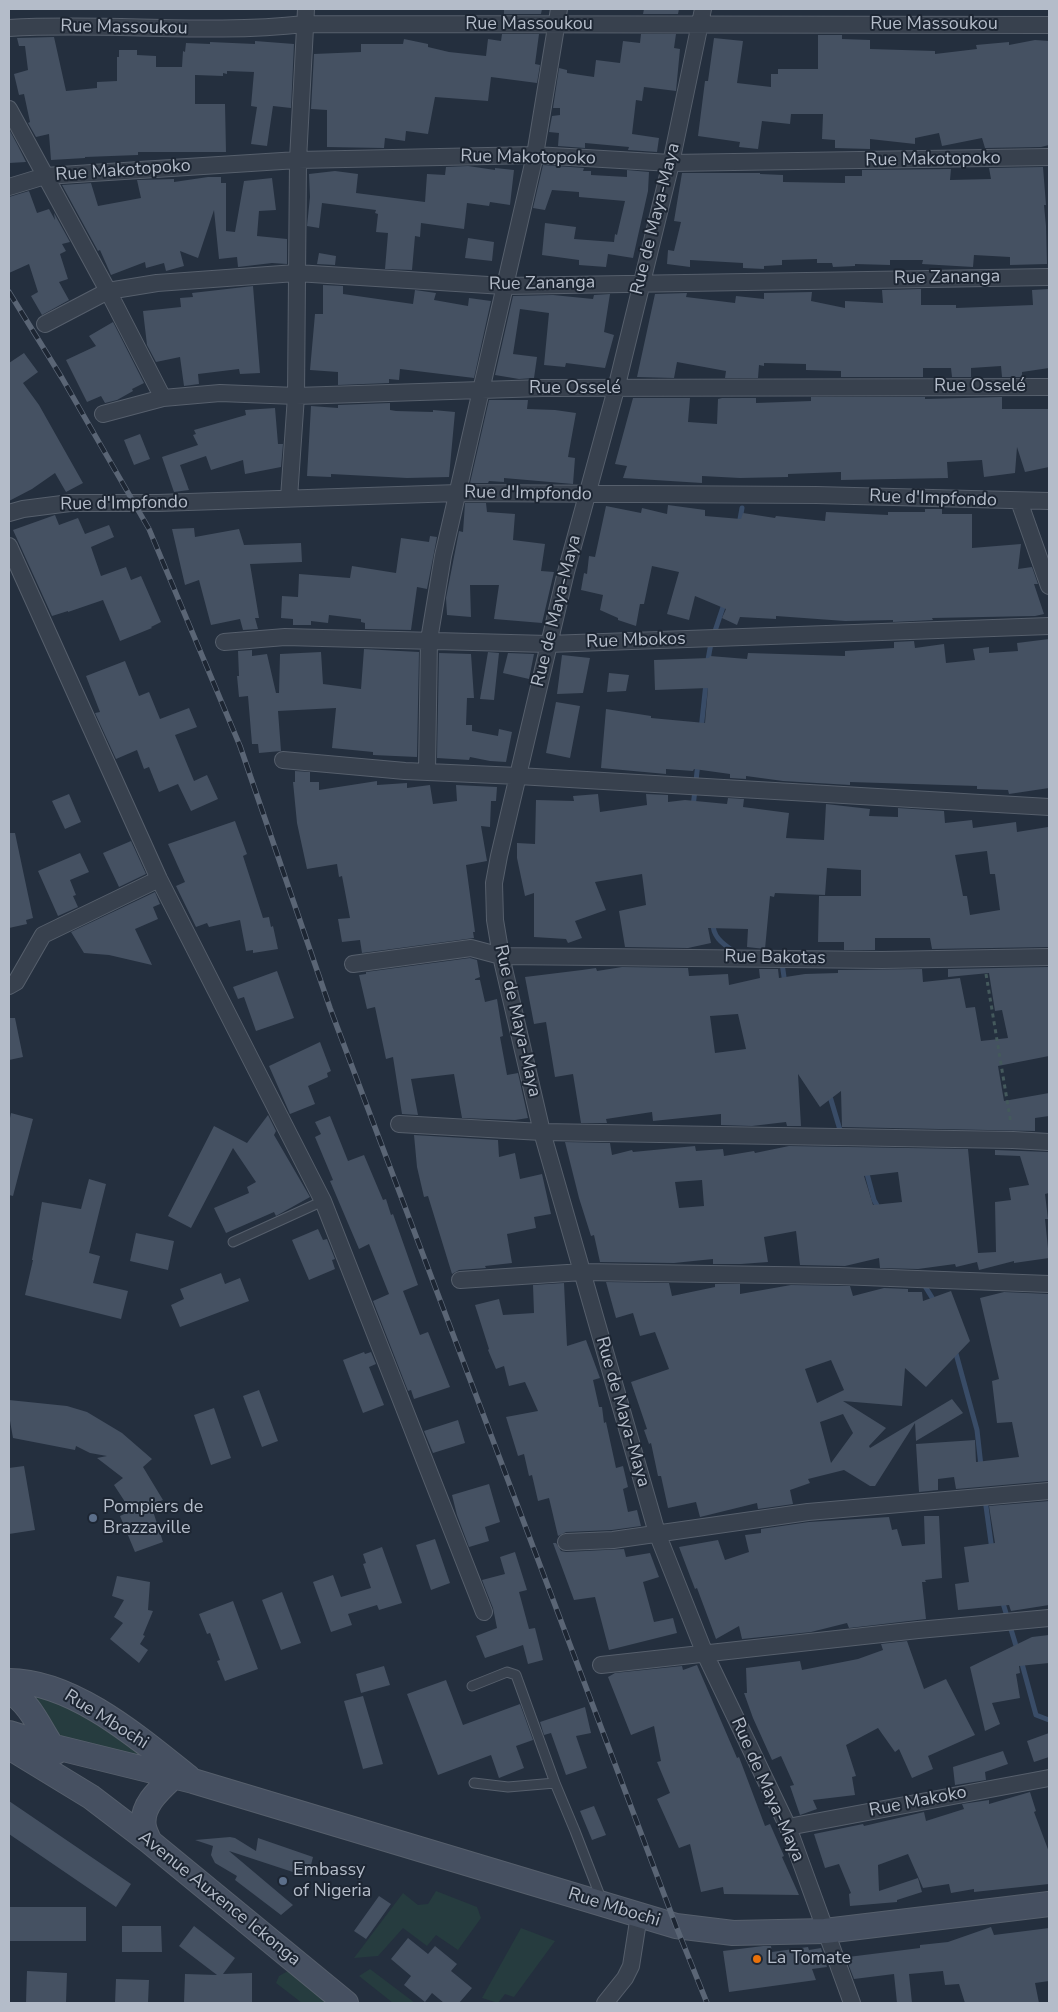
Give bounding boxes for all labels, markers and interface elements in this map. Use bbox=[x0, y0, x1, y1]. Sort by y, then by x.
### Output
street label: Rue Massoukou bbox=[465, 14, 593, 36]
street label: Rue Massoukou bbox=[870, 14, 998, 36]
street label: Rue Massoukou bbox=[60, 16, 188, 40]
street label: Rue de Maya-Maya bbox=[627, 141, 685, 297]
street label: Rue Makotopoko bbox=[460, 146, 596, 170]
street label: Rue Makotopoko bbox=[865, 148, 1001, 172]
street label: Rue Makotopoko bbox=[55, 156, 191, 186]
street label: Rue Zananga bbox=[894, 266, 1000, 290]
street label: Rue Zananga bbox=[489, 272, 595, 296]
street label: Rue Osselé bbox=[934, 376, 1026, 398]
street label: Rue Osselé bbox=[529, 378, 621, 400]
street label: Rue d'Impfondo bbox=[464, 482, 592, 506]
street label: Rue d'Impfondo bbox=[869, 486, 997, 512]
street label: Rue d'Impfondo bbox=[60, 492, 188, 516]
street label: Rue de Maya-Maya bbox=[528, 533, 586, 689]
street label: Rue Mbokos bbox=[586, 628, 686, 654]
street label: Rue de Maya-Maya bbox=[489, 943, 545, 1099]
street label: Rue Bakotas bbox=[724, 946, 826, 970]
street label: Rue de Maya-Maya bbox=[590, 1334, 654, 1490]
place label: Pompiers de Brazzaville bbox=[103, 1497, 203, 1540]
marker: Pompiers de Brazzaville bbox=[87, 1512, 99, 1524]
street label: Rue Mbochi bbox=[60, 1686, 152, 1754]
street label: Rue de Maya-Maya bbox=[725, 1715, 809, 1865]
street label: Rue Makoko bbox=[867, 1782, 969, 1822]
street label: Avenue Auxence Ickonga bbox=[134, 1827, 304, 1971]
place label: Embassy of Nigeria bbox=[293, 1860, 371, 1902]
marker: Embassy of Nigeria bbox=[277, 1875, 289, 1887]
street label: Rue Mbochi bbox=[565, 1884, 663, 1932]
place label: La Tomate bbox=[767, 1948, 851, 1970]
marker: La Tomate bbox=[751, 1953, 763, 1965]

